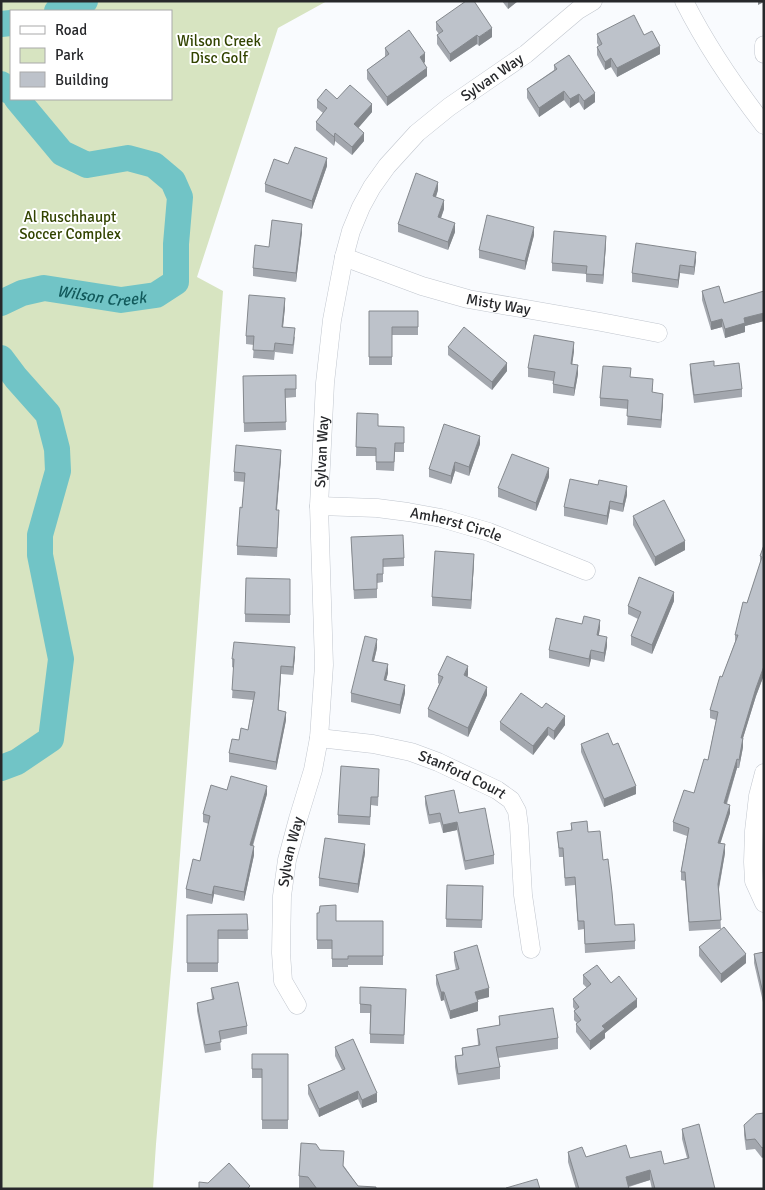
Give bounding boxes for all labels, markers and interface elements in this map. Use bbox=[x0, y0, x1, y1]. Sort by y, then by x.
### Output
legend bbox=[10, 10, 172, 100]
text: Road bbox=[55, 21, 87, 39]
park label: Wilson Creek Disc Golf bbox=[177, 32, 261, 67]
text: Park bbox=[55, 46, 84, 64]
street label: Sylvan Way bbox=[457, 50, 527, 105]
text: Building bbox=[55, 71, 109, 89]
park label: Al Ruschhaupt Soccer Complex bbox=[19, 208, 121, 243]
water label: Wilson Creek bbox=[56, 281, 149, 311]
street label: Misty Way bbox=[465, 290, 532, 319]
street label: Sylvan Way bbox=[311, 415, 332, 488]
street label: Amherst Circle bbox=[409, 504, 505, 545]
street label: Stanford Court bbox=[416, 746, 510, 803]
street label: Sylvan Way bbox=[274, 814, 307, 888]

